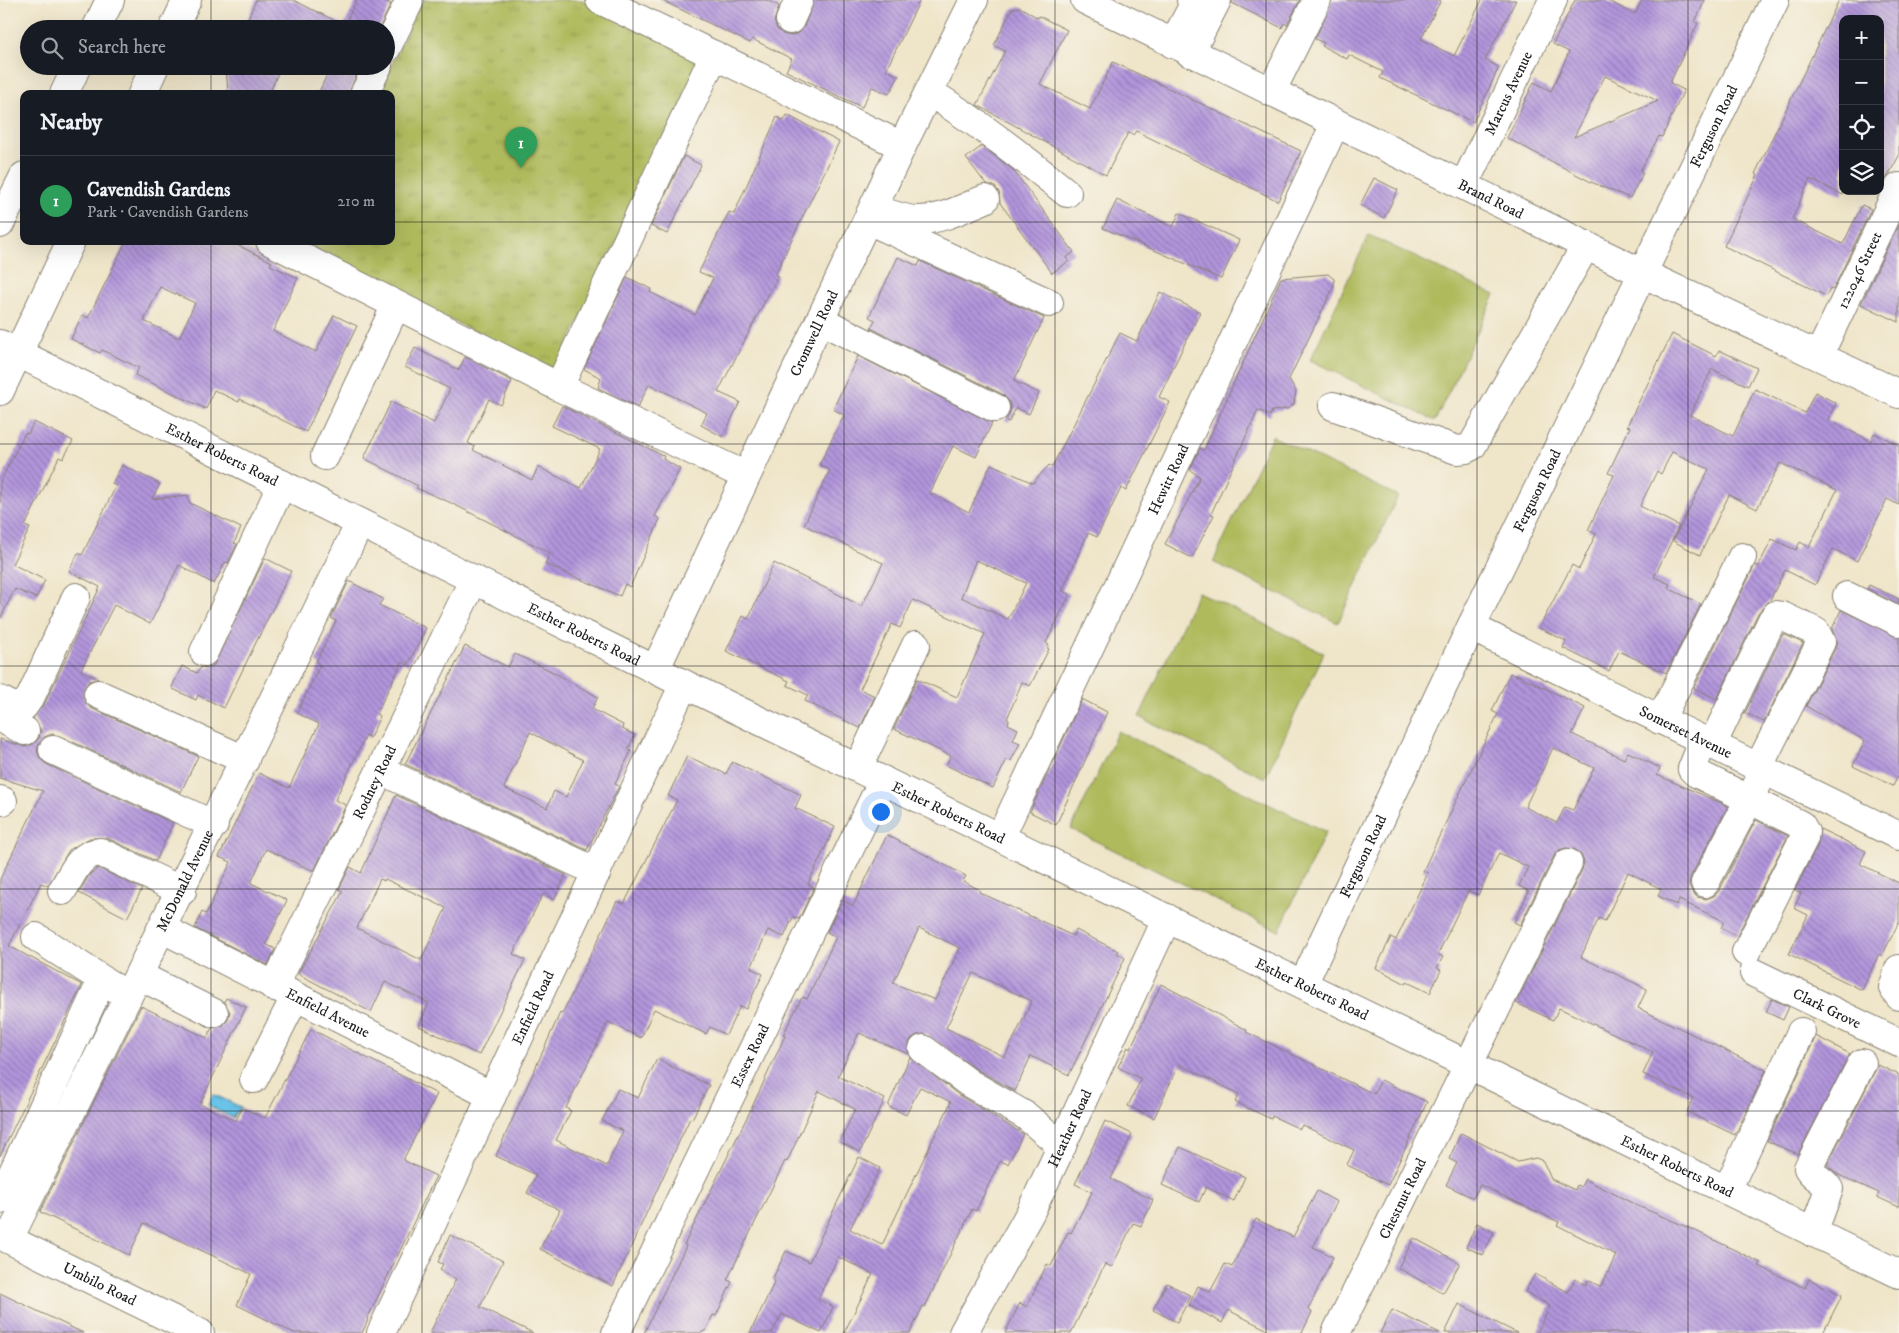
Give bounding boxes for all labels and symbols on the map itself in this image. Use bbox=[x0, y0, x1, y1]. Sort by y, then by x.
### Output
street label: Marcus Avenue bbox=[1480, 48, 1537, 138]
street label: Ferguson Road bbox=[1686, 82, 1743, 171]
pin: 1 bbox=[505, 127, 537, 168]
street label: Brand Road bbox=[1455, 175, 1527, 224]
street label: 122046 Street bbox=[1833, 228, 1886, 312]
street label: Cromwell Road bbox=[786, 287, 843, 380]
street label: Esther Roberts Road bbox=[162, 419, 282, 491]
street label: Hewitt Road bbox=[1144, 441, 1194, 518]
street label: Ferguson Road bbox=[1509, 446, 1566, 535]
street label: Esther Roberts Road bbox=[524, 599, 644, 671]
street label: Somerset Avenue bbox=[1636, 702, 1735, 763]
street label: Rodney Road bbox=[349, 742, 401, 823]
street label: Esther Roberts Road bbox=[889, 777, 1009, 849]
your location bbox=[868, 799, 894, 825]
street label: Ferguson Road bbox=[1336, 812, 1391, 901]
street label: McDonald Avenue bbox=[152, 827, 218, 935]
street label: Esther Roberts Road bbox=[1252, 954, 1372, 1025]
street label: Enfield Road bbox=[508, 967, 559, 1048]
street label: Enfield Avenue bbox=[283, 984, 373, 1042]
street label: Clark Grove bbox=[1790, 984, 1864, 1033]
street label: Essex Road bbox=[727, 1020, 774, 1091]
street label: Heather Road bbox=[1044, 1086, 1097, 1171]
street label: Esther Roberts Road bbox=[1617, 1131, 1737, 1203]
street label: Chestnut Road bbox=[1375, 1155, 1431, 1242]
street label: Umbilo Road bbox=[60, 1258, 140, 1311]

